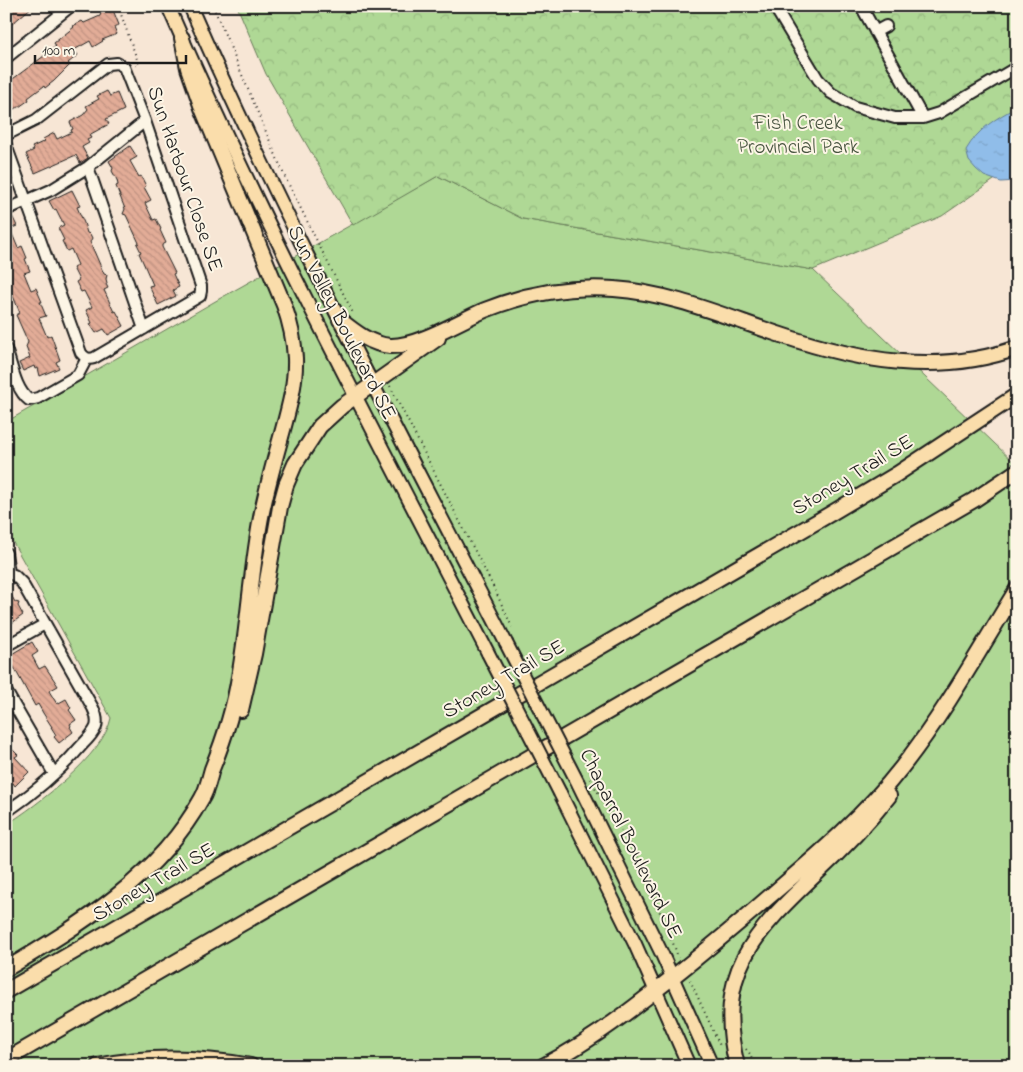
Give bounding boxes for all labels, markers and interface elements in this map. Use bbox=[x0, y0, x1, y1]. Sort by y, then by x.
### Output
scale bar bbox=[35, 32, 186, 64]
text: 100 m bbox=[42, 40, 75, 62]
street label: Sun Harbour Close SE bbox=[138, 82, 230, 276]
park label: Fish Creek Provincial Park bbox=[737, 109, 860, 163]
street label: Sun Valley Boulevard SE bbox=[277, 220, 403, 426]
street label: Stoney Trail SE bbox=[787, 428, 920, 526]
street label: Stoney Trail SE bbox=[437, 633, 572, 729]
street label: Chaparral Boulevard SE bbox=[571, 744, 689, 944]
street label: Stoney Trail SE bbox=[87, 836, 222, 932]

